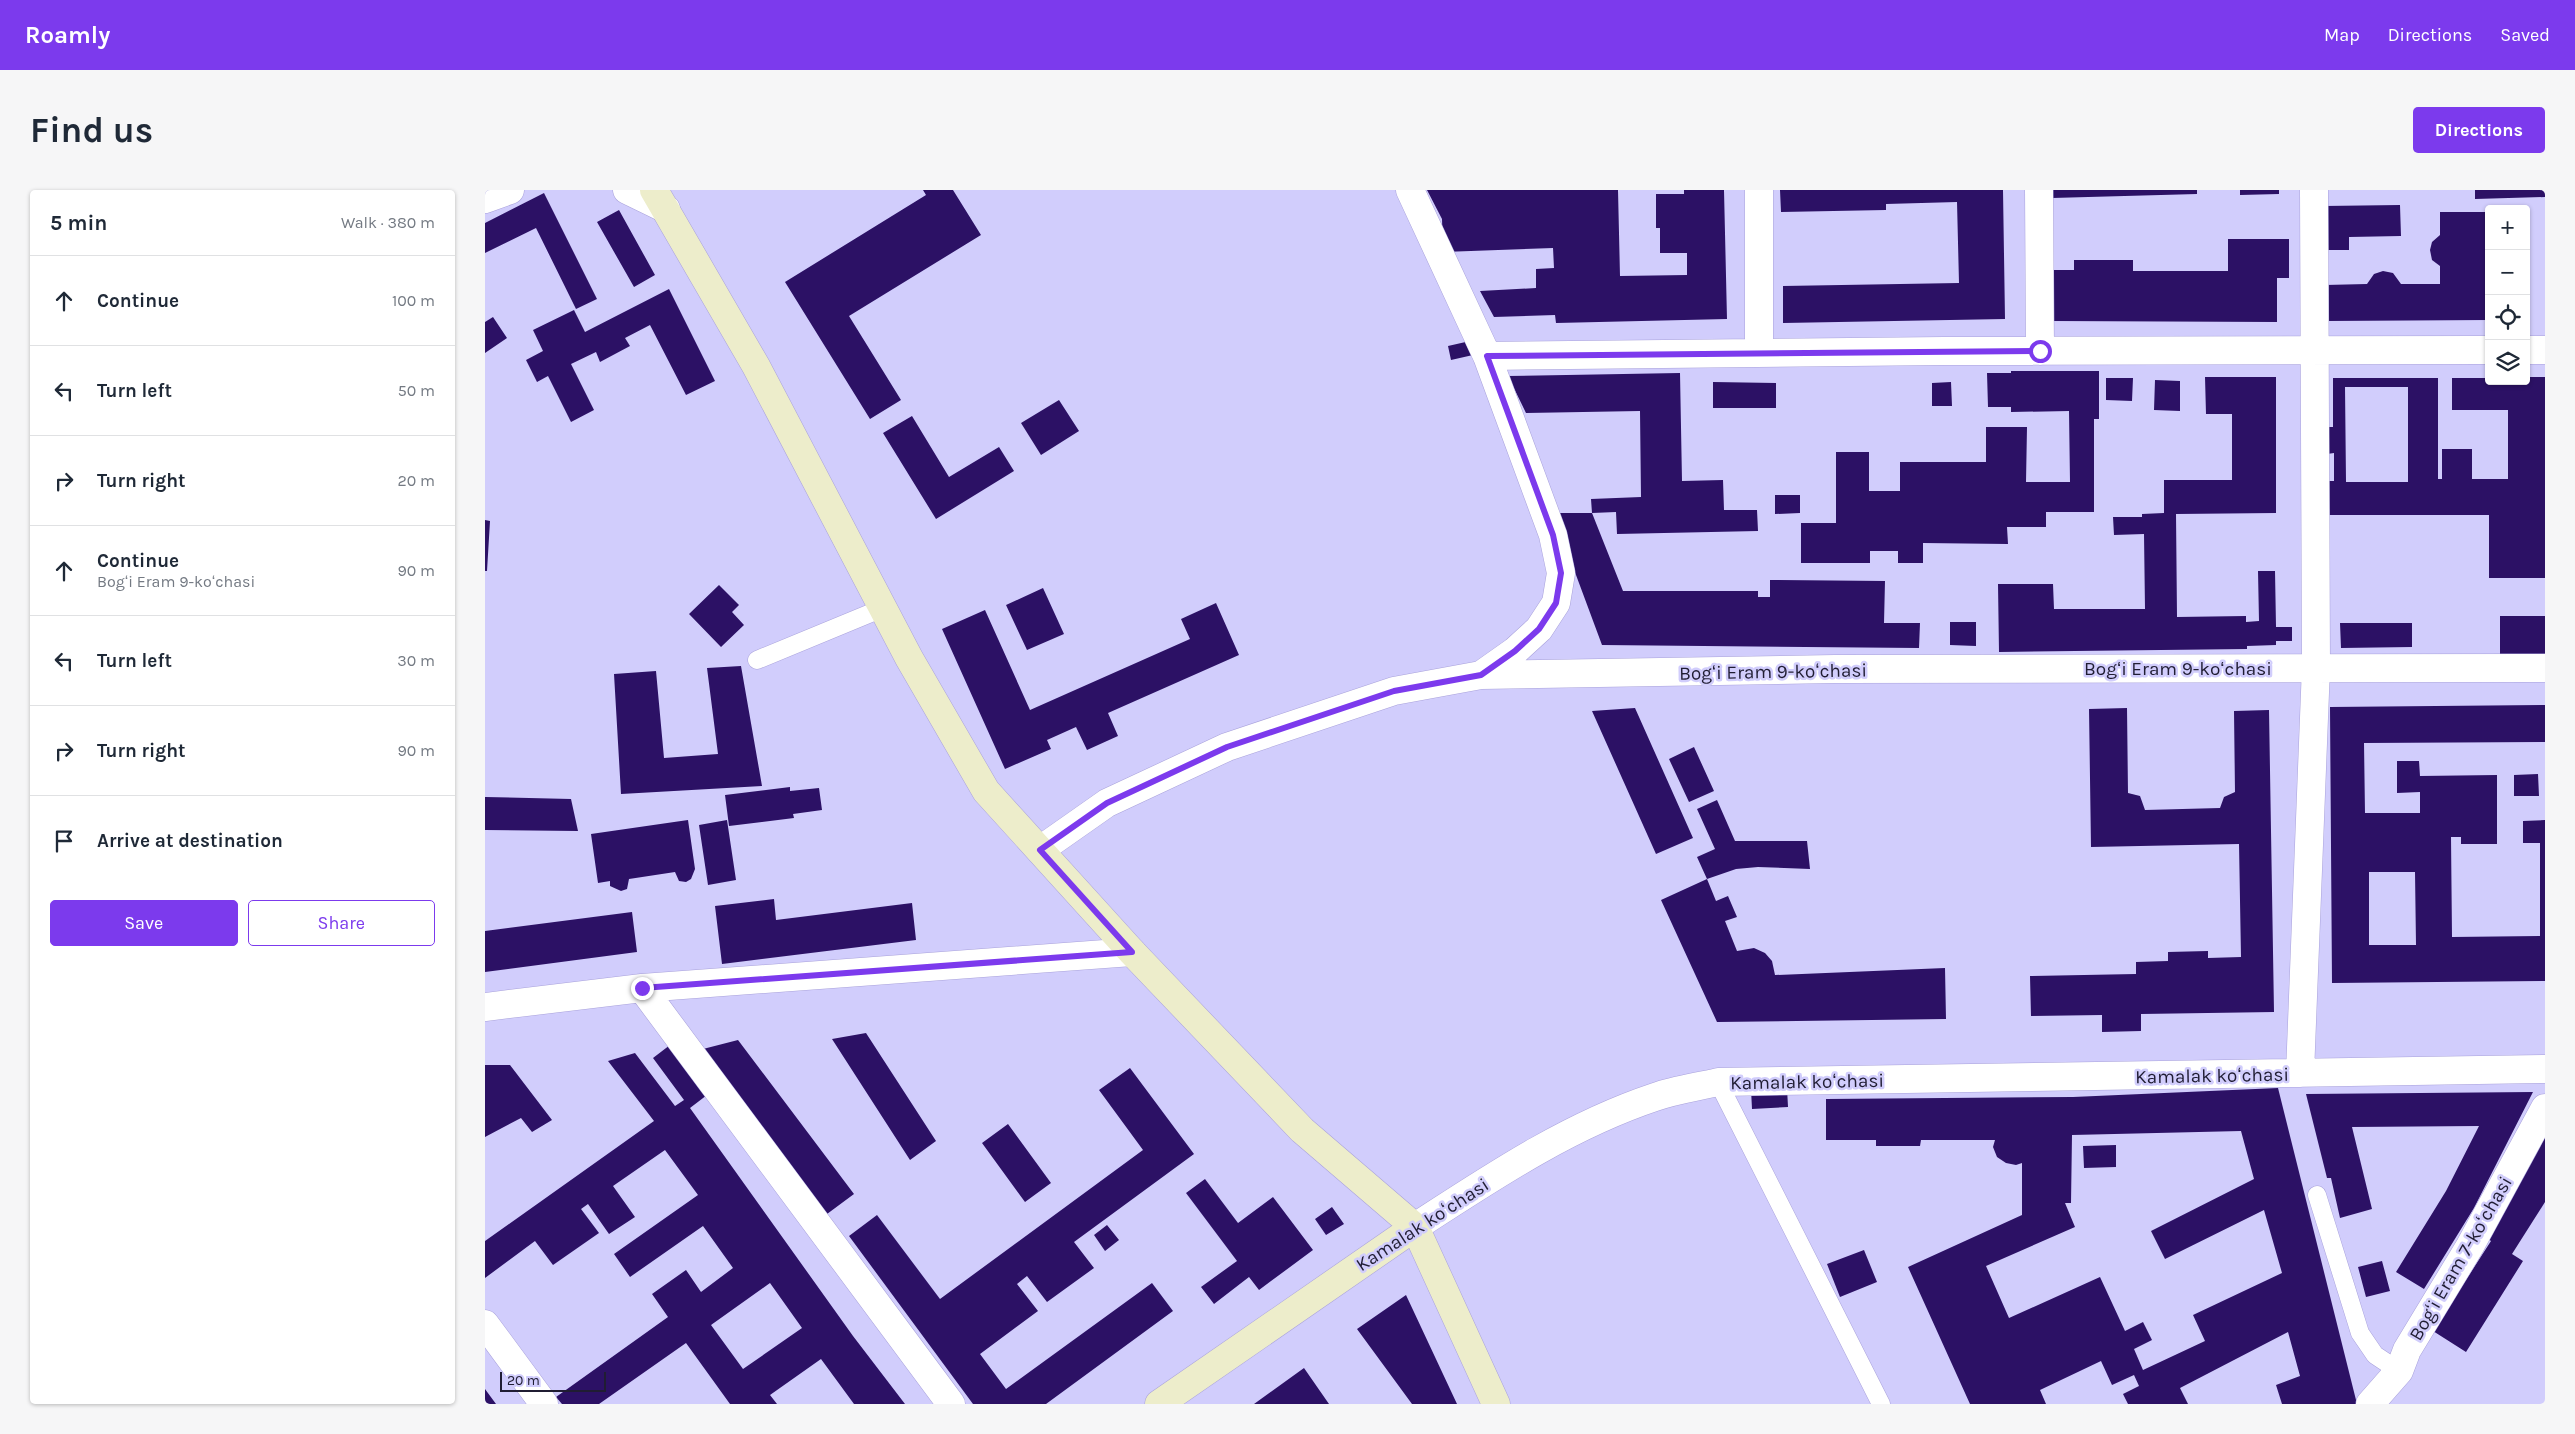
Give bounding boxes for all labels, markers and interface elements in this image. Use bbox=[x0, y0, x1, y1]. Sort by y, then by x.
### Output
text: Roamly bbox=[25, 21, 110, 49]
text: Map bbox=[2324, 24, 2360, 46]
text: Directions bbox=[2388, 24, 2472, 46]
text: Saved bbox=[2500, 24, 2550, 46]
button: Directions bbox=[2413, 107, 2545, 153]
text: Find us bbox=[30, 110, 153, 151]
map controls bbox=[2485, 205, 2530, 385]
button: + bbox=[2485, 205, 2530, 250]
text: 5 min bbox=[50, 211, 107, 235]
text: Walk · 380 m bbox=[341, 213, 435, 232]
button: − bbox=[2485, 250, 2530, 295]
icon: ahead bbox=[50, 287, 78, 315]
text: Continue bbox=[97, 290, 179, 312]
text: 100 m bbox=[392, 291, 435, 310]
button: locate bbox=[2485, 295, 2530, 340]
route start bbox=[2029, 340, 2052, 363]
button: layers bbox=[2485, 340, 2530, 385]
icon: left bbox=[50, 377, 78, 405]
text: Turn left bbox=[97, 380, 172, 402]
text: 50 m bbox=[398, 381, 435, 400]
icon: right bbox=[50, 467, 78, 495]
text: Turn right bbox=[97, 470, 186, 492]
text: 20 m bbox=[397, 471, 435, 490]
text: Continue bbox=[97, 550, 179, 572]
icon: ahead bbox=[50, 557, 78, 585]
text: 90 m bbox=[397, 561, 435, 580]
text: Bogʻi Eram 9-koʻchasi bbox=[97, 572, 255, 591]
icon: left bbox=[50, 647, 78, 675]
text: Turn left bbox=[97, 650, 172, 672]
text: 30 m bbox=[397, 651, 435, 670]
street label: Bogʻi Eram 9-koʻchasi bbox=[2084, 658, 2272, 680]
street label: Bogʻi Eram 9-koʻchasi bbox=[1679, 659, 1867, 685]
icon: right bbox=[50, 737, 78, 765]
text: Turn right bbox=[97, 740, 186, 762]
text: 90 m bbox=[397, 741, 435, 760]
icon: arrive bbox=[50, 827, 78, 855]
text: Arrive at destination bbox=[97, 830, 283, 852]
button: Save bbox=[50, 900, 238, 946]
button: Share bbox=[248, 900, 435, 946]
route end bbox=[631, 977, 654, 1000]
street label: Kamalak koʻchasi bbox=[2135, 1064, 2289, 1088]
street label: Kamalak koʻchasi bbox=[1730, 1070, 1884, 1094]
street label: Bogʻi Eram 7-koʻchasi bbox=[2405, 1173, 2517, 1344]
street label: Kamalak koʻchasi bbox=[1352, 1174, 1493, 1276]
scale bar bbox=[500, 1369, 606, 1392]
text: 20 m bbox=[507, 1372, 540, 1389]

